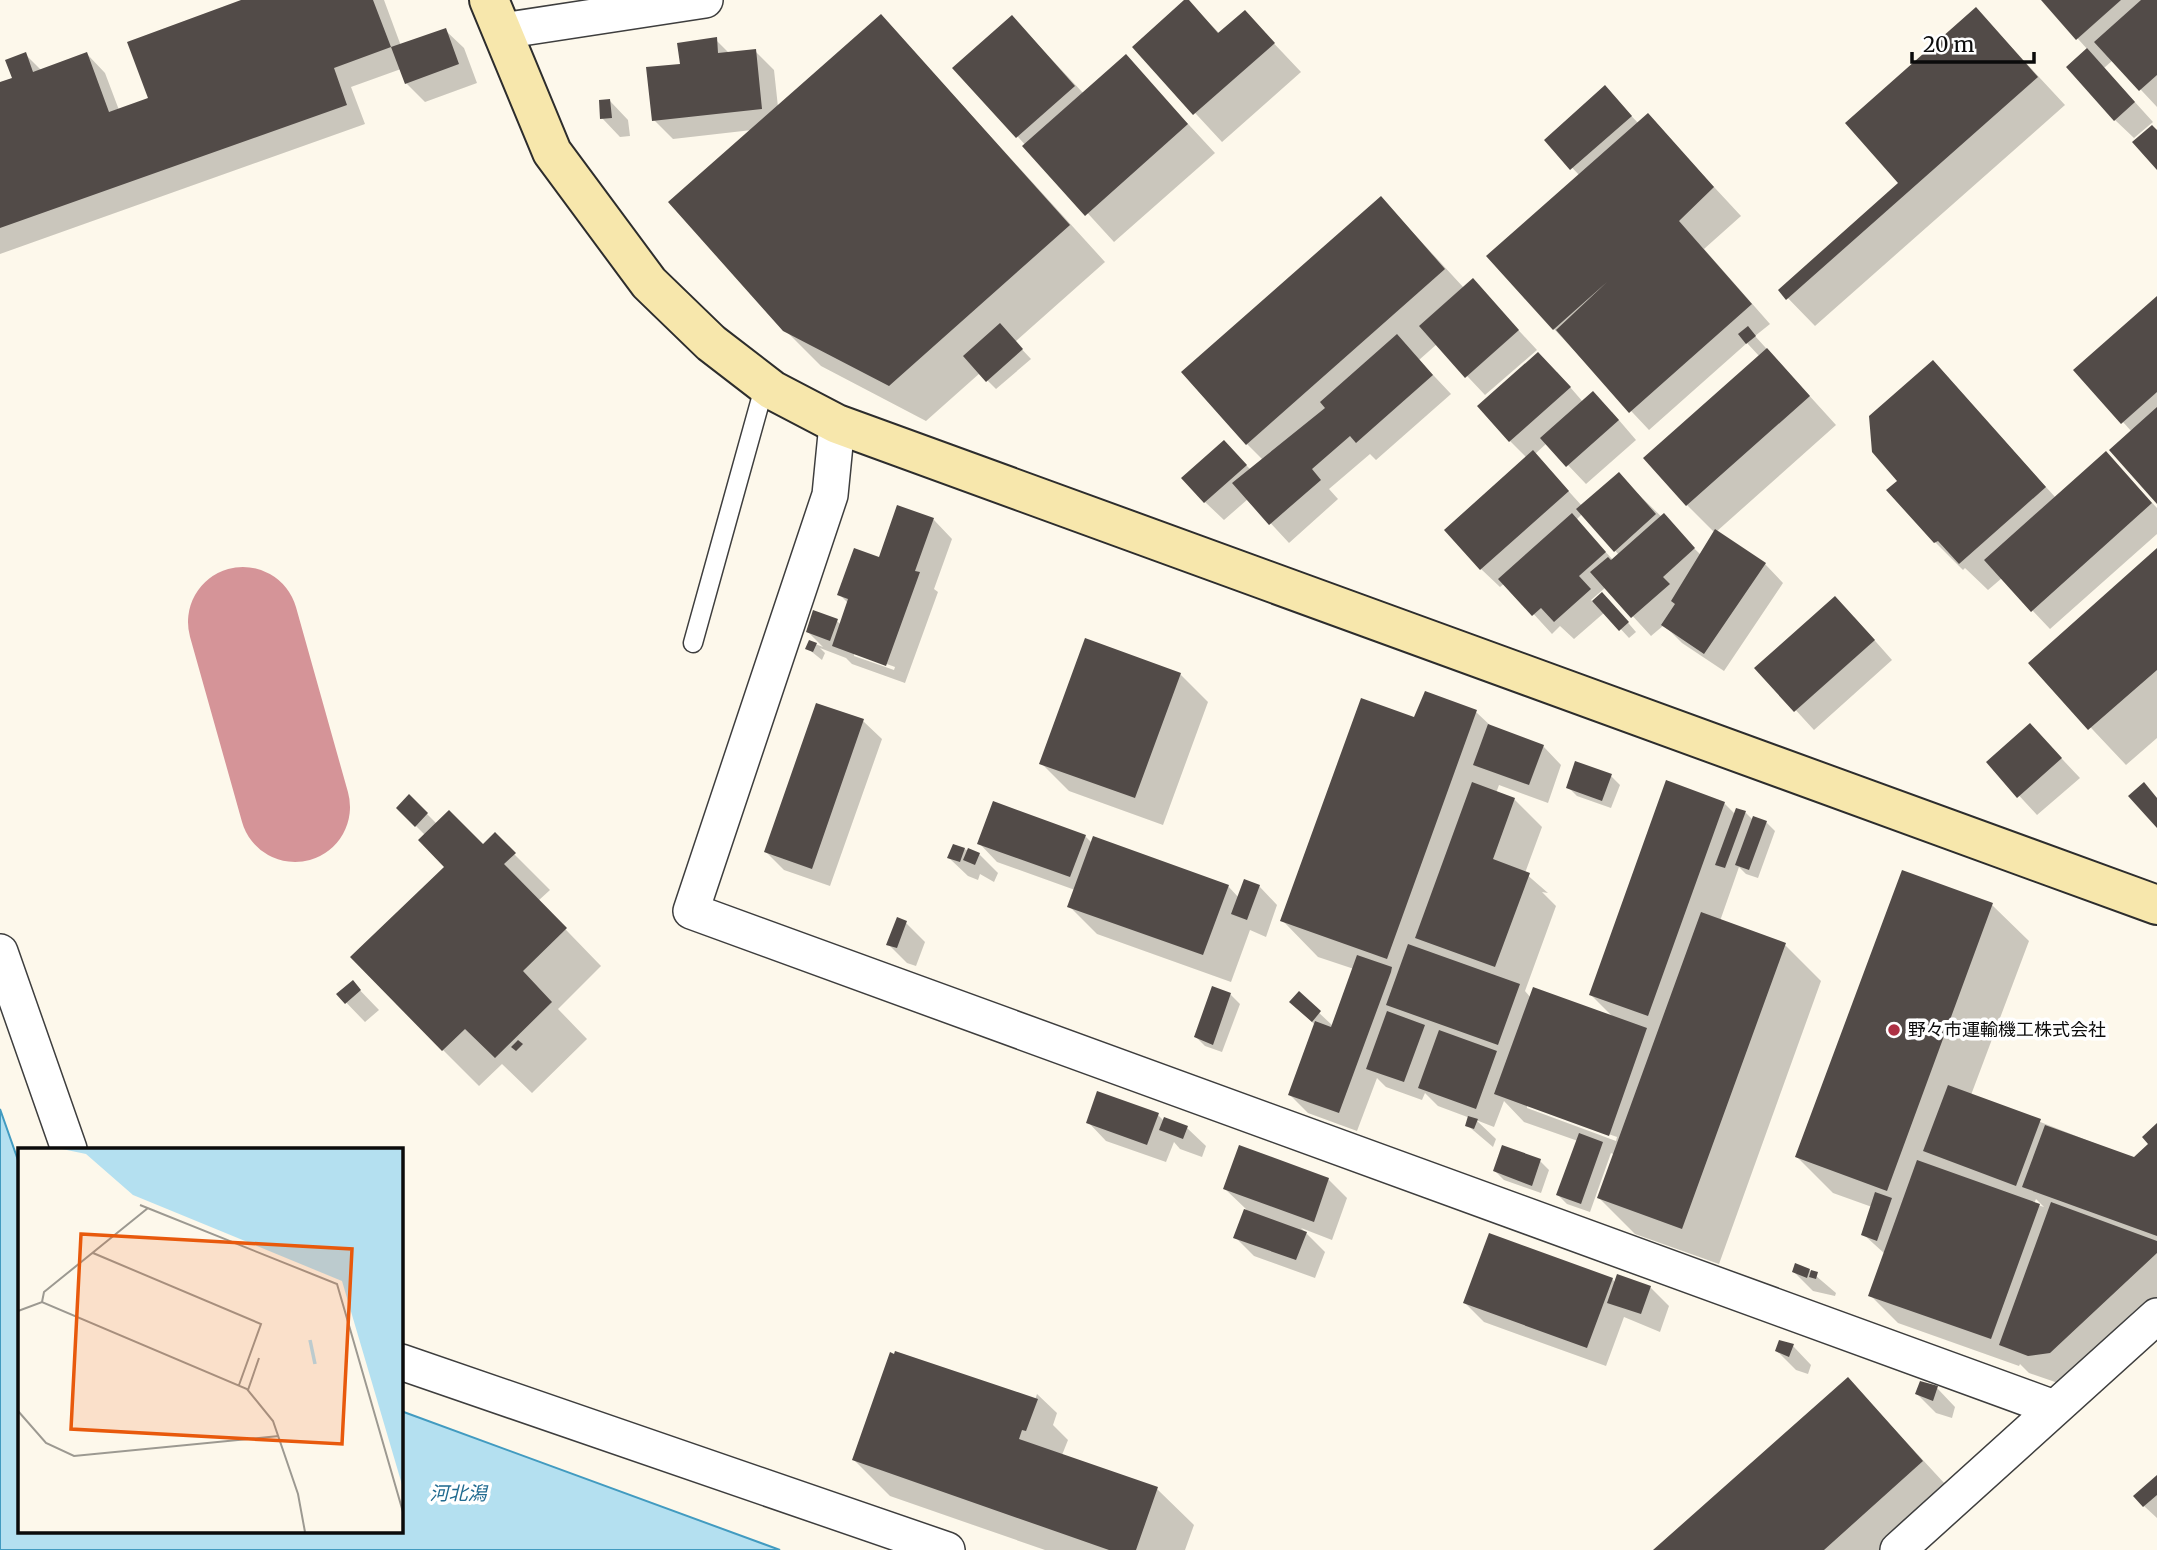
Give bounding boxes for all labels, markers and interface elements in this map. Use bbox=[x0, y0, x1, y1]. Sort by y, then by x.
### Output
scale bar bbox=[1912, 21, 2035, 65]
text: 20 m bbox=[1923, 31, 1975, 58]
place label: 野々市運輸機工株式会社 bbox=[1908, 1018, 2106, 1041]
marker: 野々市運輸機工株式会社 bbox=[1886, 1022, 1902, 1038]
inset map bbox=[18, 1148, 402, 1532]
water label: 河北潟 bbox=[429, 1481, 488, 1505]

